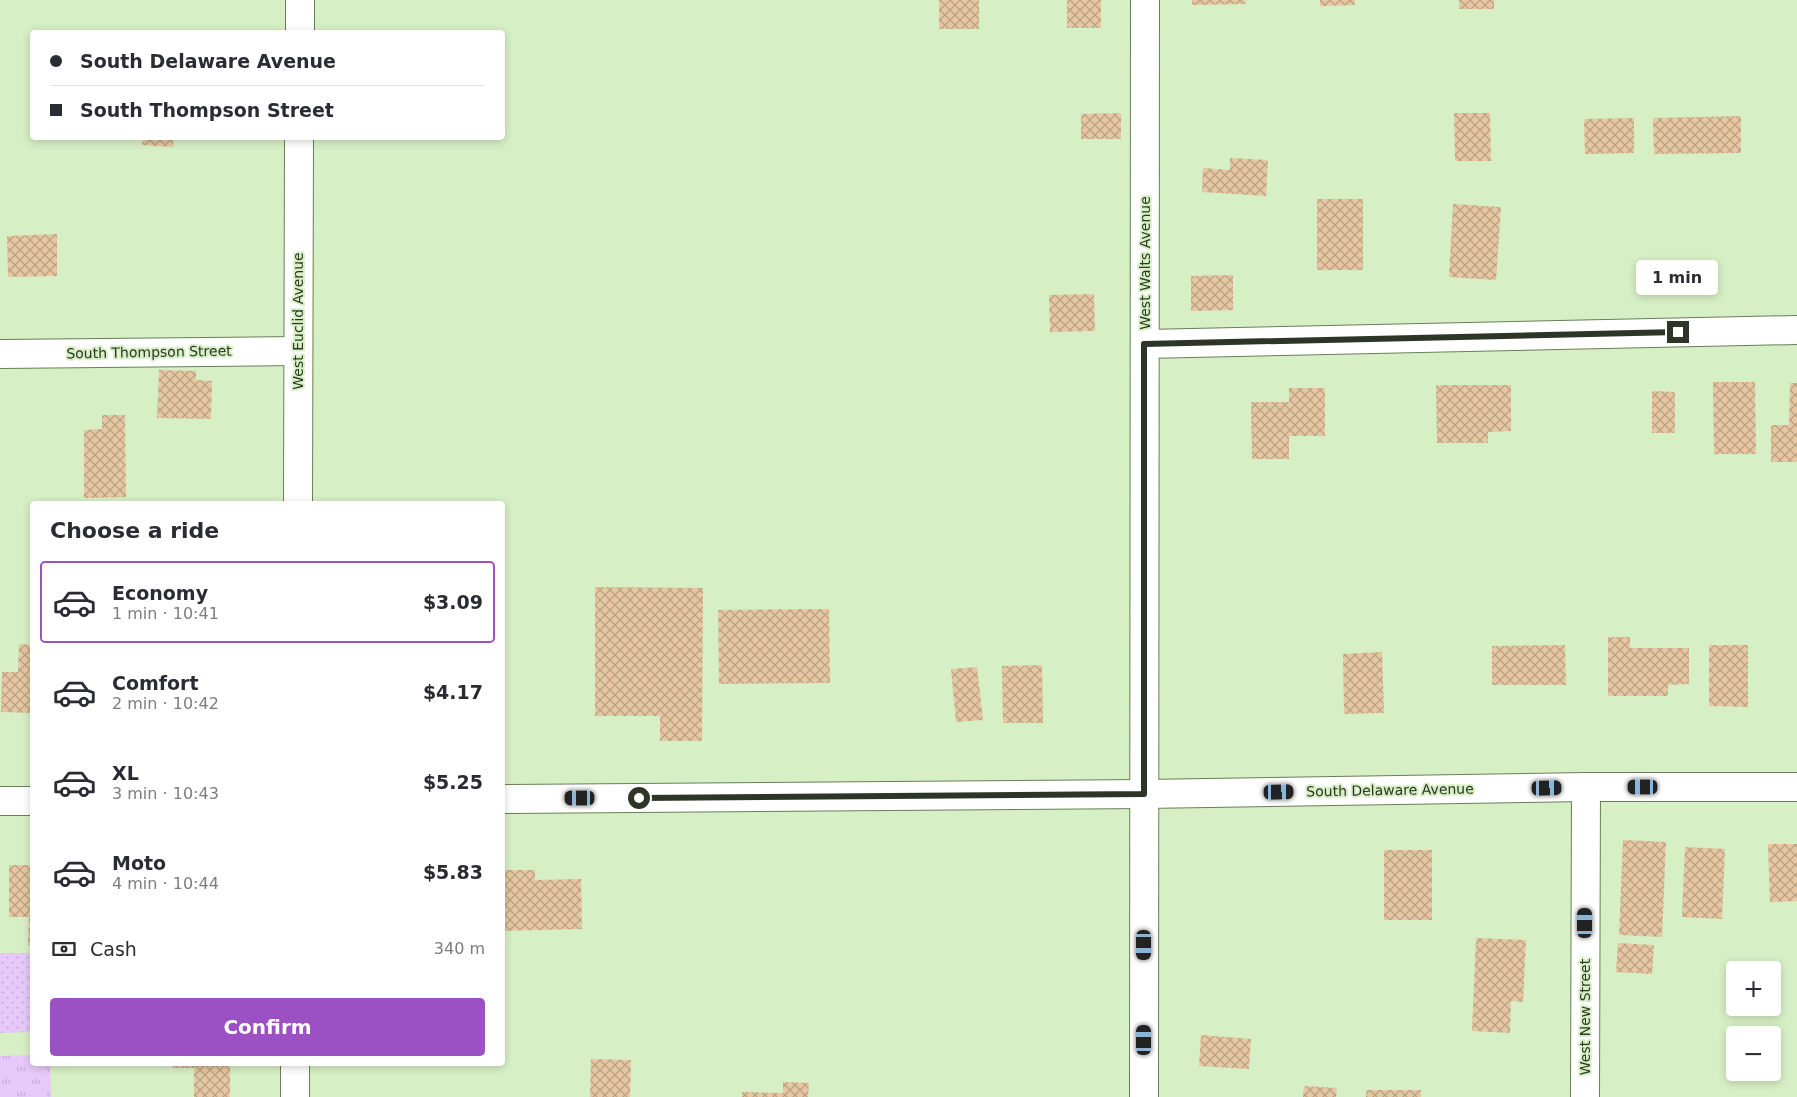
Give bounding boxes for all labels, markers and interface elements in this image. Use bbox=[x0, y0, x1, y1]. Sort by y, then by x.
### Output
text: South Delaware Avenue bbox=[80, 50, 336, 72]
text: South Thompson Street bbox=[80, 99, 334, 121]
street label: West Walts Avenue bbox=[1137, 196, 1153, 330]
street label: West Euclid Avenue bbox=[290, 252, 306, 390]
callout: 1 min bbox=[1637, 260, 1719, 294]
text: 1 min bbox=[1652, 268, 1702, 287]
route end bbox=[1667, 321, 1689, 343]
street label: South Thompson Street bbox=[66, 343, 232, 361]
text: Choose a ride bbox=[50, 518, 219, 543]
icon: car bbox=[52, 580, 97, 625]
text: Economy bbox=[112, 582, 208, 604]
text: $3.09 bbox=[423, 591, 483, 613]
text: 1 min · 10:41 bbox=[112, 604, 219, 623]
icon: car bbox=[52, 670, 97, 715]
text: Comfort bbox=[112, 672, 199, 694]
text: $4.17 bbox=[423, 681, 483, 703]
text: 2 min · 10:42 bbox=[112, 694, 219, 713]
icon: car bbox=[52, 760, 97, 805]
text: XL bbox=[112, 762, 139, 784]
text: $5.25 bbox=[423, 771, 483, 793]
car bbox=[1531, 780, 1562, 796]
car bbox=[1628, 780, 1658, 795]
street label: South Delaware Avenue bbox=[1306, 781, 1474, 799]
text: 3 min · 10:43 bbox=[112, 784, 219, 803]
car bbox=[1263, 784, 1294, 800]
route start bbox=[628, 787, 650, 809]
car bbox=[565, 791, 595, 806]
icon: car bbox=[52, 850, 97, 895]
text: Moto bbox=[112, 852, 166, 874]
text: $5.83 bbox=[423, 861, 483, 883]
text: 4 min · 10:44 bbox=[112, 874, 219, 893]
car bbox=[1577, 908, 1592, 938]
car bbox=[1136, 930, 1151, 960]
icon: cash bbox=[50, 935, 78, 963]
text: Cash bbox=[90, 938, 137, 960]
text: 340 m bbox=[434, 939, 485, 958]
street label: West New Street bbox=[1577, 958, 1593, 1075]
map controls bbox=[1726, 961, 1781, 1081]
button: + bbox=[1726, 961, 1781, 1016]
button: Confirm bbox=[50, 998, 485, 1056]
car bbox=[1136, 1025, 1151, 1055]
button: − bbox=[1726, 1026, 1781, 1081]

